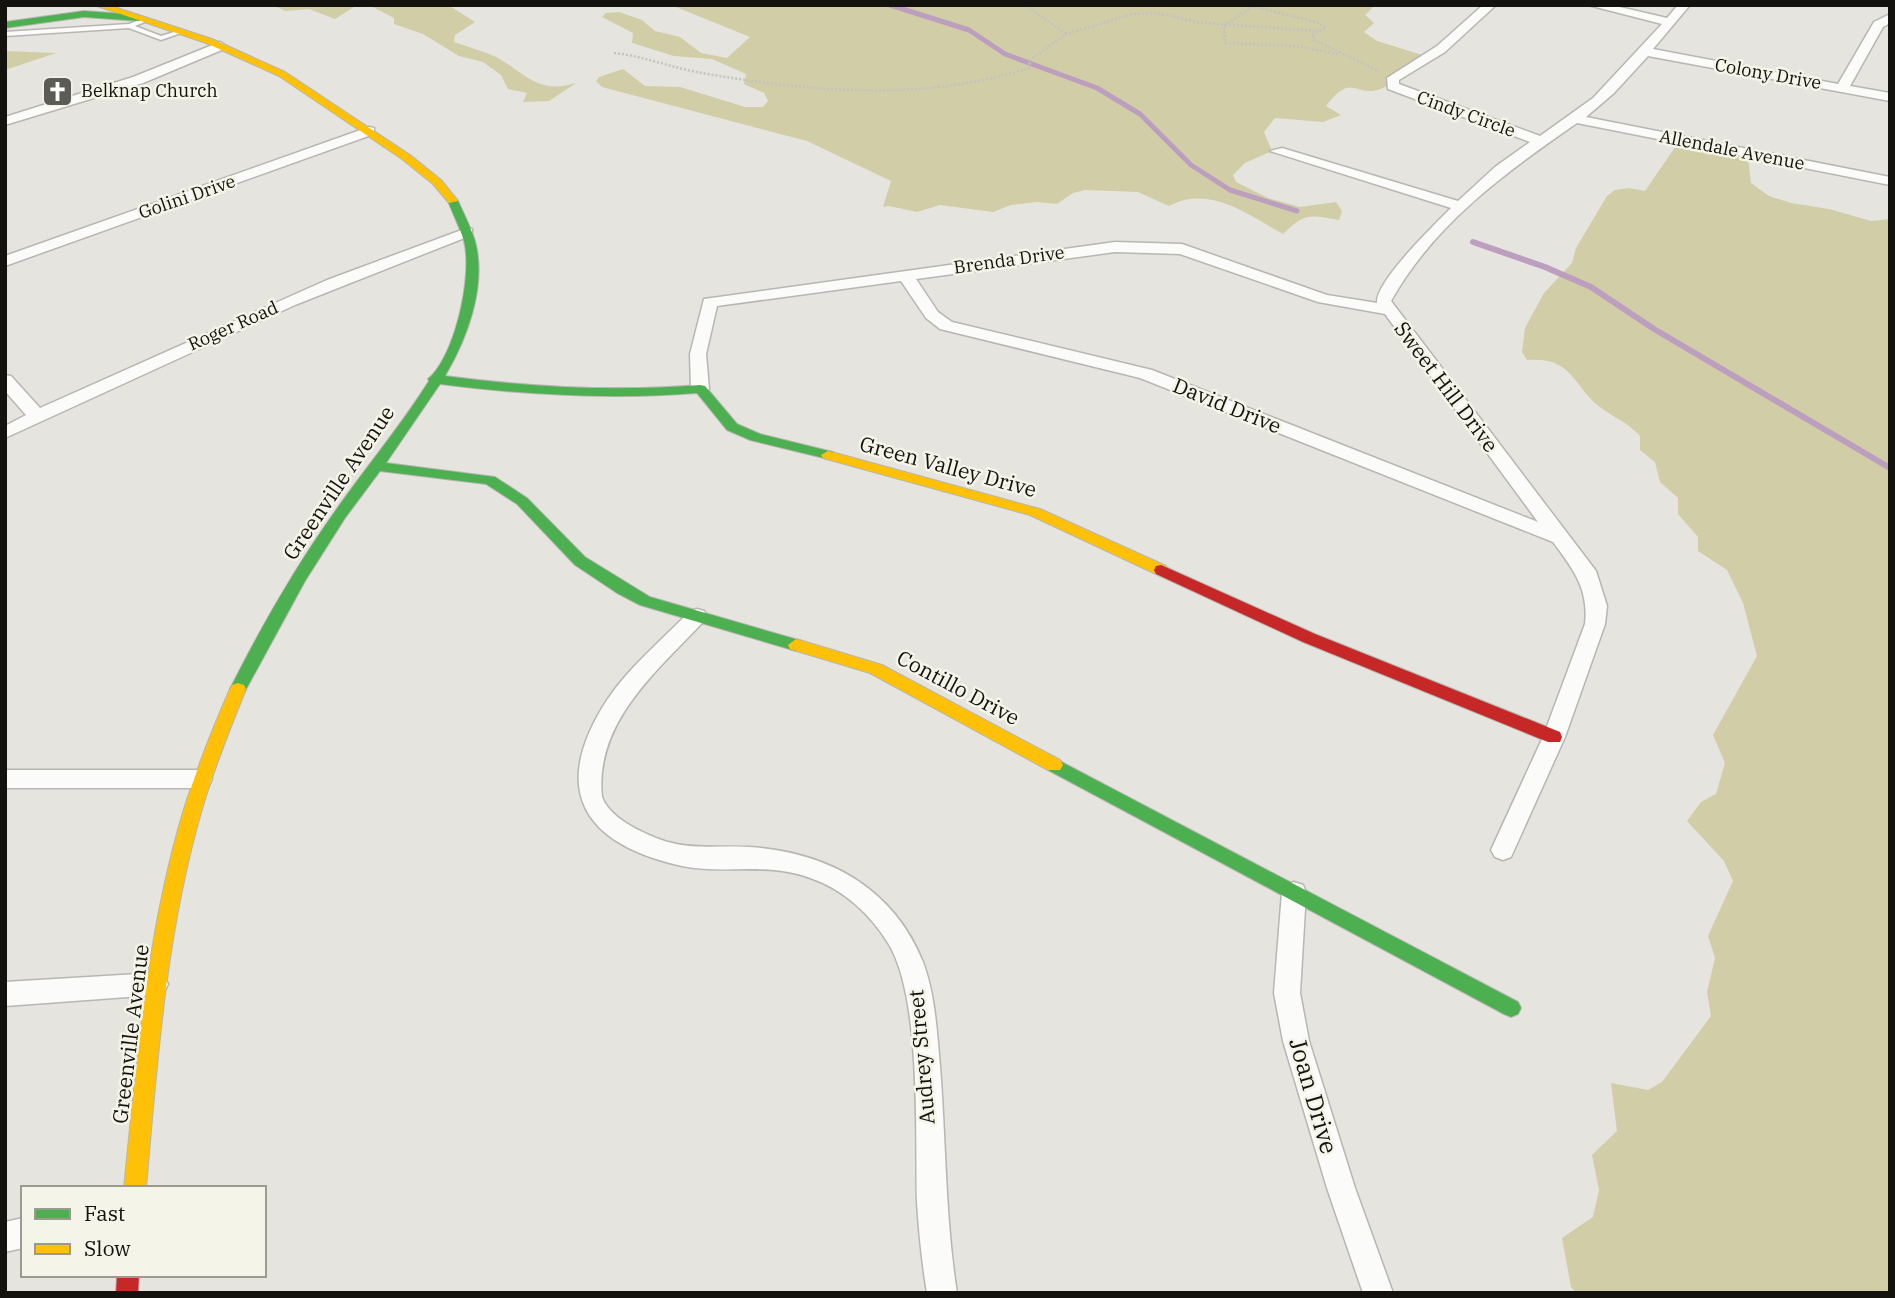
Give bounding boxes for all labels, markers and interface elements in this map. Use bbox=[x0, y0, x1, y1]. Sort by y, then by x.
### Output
street label: Colony Drive bbox=[1713, 53, 1823, 94]
church icon: Belknap Church bbox=[41, 74, 75, 108]
place label: Belknap Church bbox=[81, 79, 218, 102]
street label: Cindy Circle bbox=[1414, 85, 1519, 142]
street label: Allendale Avenue bbox=[1658, 124, 1807, 175]
street label: Golini Drive bbox=[135, 169, 238, 224]
street label: Brenda Drive bbox=[952, 240, 1066, 279]
street label: Roger Road bbox=[184, 295, 282, 356]
street label: Sweet Hill Drive bbox=[1388, 315, 1505, 457]
street label: David Drive bbox=[1169, 371, 1286, 439]
street label: Greenville Avenue bbox=[276, 400, 400, 565]
street label: Green Valley Drive bbox=[857, 429, 1040, 503]
street label: Contillo Drive bbox=[892, 643, 1025, 731]
street label: Greenville Avenue bbox=[105, 943, 155, 1125]
street label: Audrey Street bbox=[901, 988, 941, 1126]
street label: Joan Drive bbox=[1282, 1034, 1346, 1157]
legend bbox=[21, 1186, 266, 1277]
text: Fast bbox=[84, 1199, 125, 1227]
text: Slow bbox=[84, 1234, 131, 1262]

